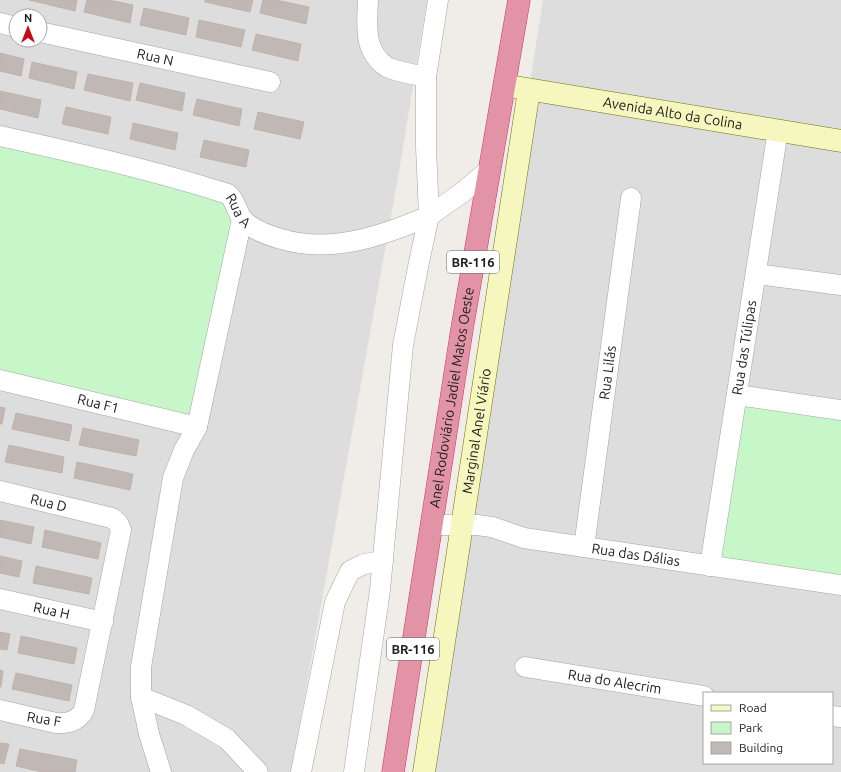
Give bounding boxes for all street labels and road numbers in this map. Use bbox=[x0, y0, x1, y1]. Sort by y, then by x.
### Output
street label: Rua N bbox=[135, 45, 175, 69]
street label: Avenida Alto da Colina bbox=[602, 94, 744, 133]
street label: Rua A bbox=[223, 190, 254, 231]
road number: BR-116 bbox=[447, 251, 499, 273]
street label: Anel Rodoviário Jadiel Matos Oeste bbox=[426, 286, 477, 509]
street label: Rua das Túlipas bbox=[729, 299, 759, 396]
street label: Rua Lilás bbox=[596, 344, 619, 401]
street label: Marginal Anel Viário bbox=[459, 367, 494, 495]
street label: Rua F1 bbox=[76, 391, 121, 416]
street label: Rua D bbox=[29, 491, 69, 515]
street label: Rua das Dálias bbox=[590, 540, 681, 569]
street label: Rua H bbox=[32, 599, 71, 622]
road number: BR-116 bbox=[387, 638, 439, 660]
street label: Rua do Alecrim bbox=[567, 666, 663, 697]
street label: Rua F bbox=[26, 708, 62, 730]

